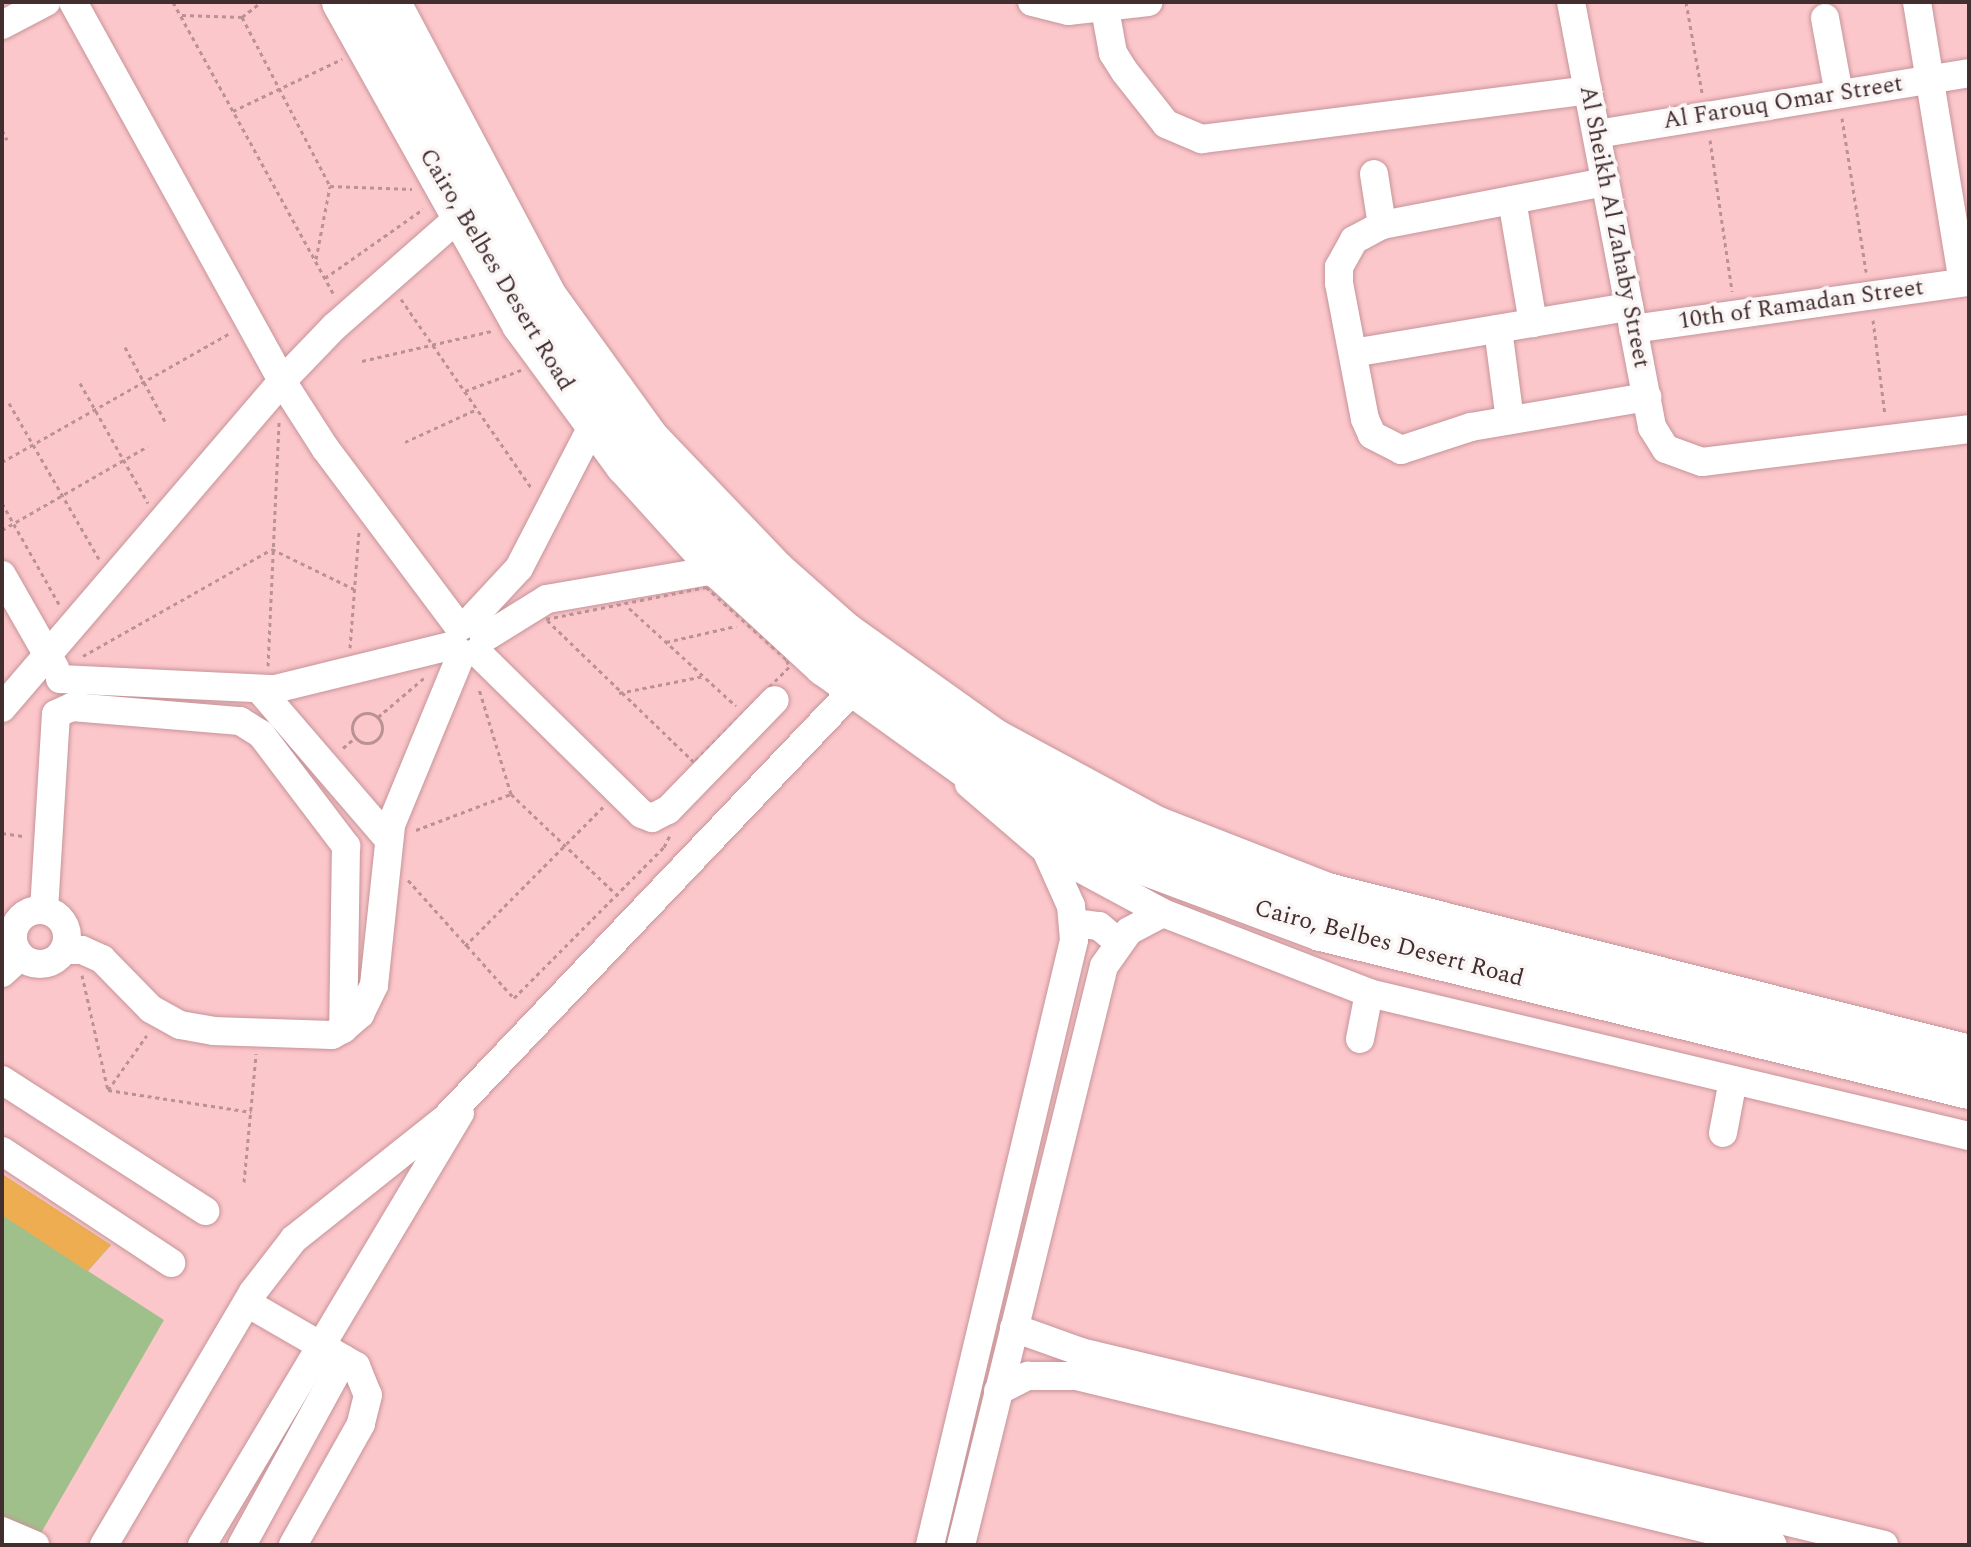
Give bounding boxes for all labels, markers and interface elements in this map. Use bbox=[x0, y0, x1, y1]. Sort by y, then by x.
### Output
street label: Al Farouq Omar Street bbox=[1661, 70, 1905, 136]
street label: Al Sheikh Al Zahaby Street bbox=[1572, 83, 1656, 371]
street label: Cairo, Belbes Desert Road bbox=[412, 144, 580, 396]
street label: 10th of Ramadan Street bbox=[1676, 273, 1926, 337]
street label: Cairo, Belbes Desert Road bbox=[1251, 894, 1527, 994]

